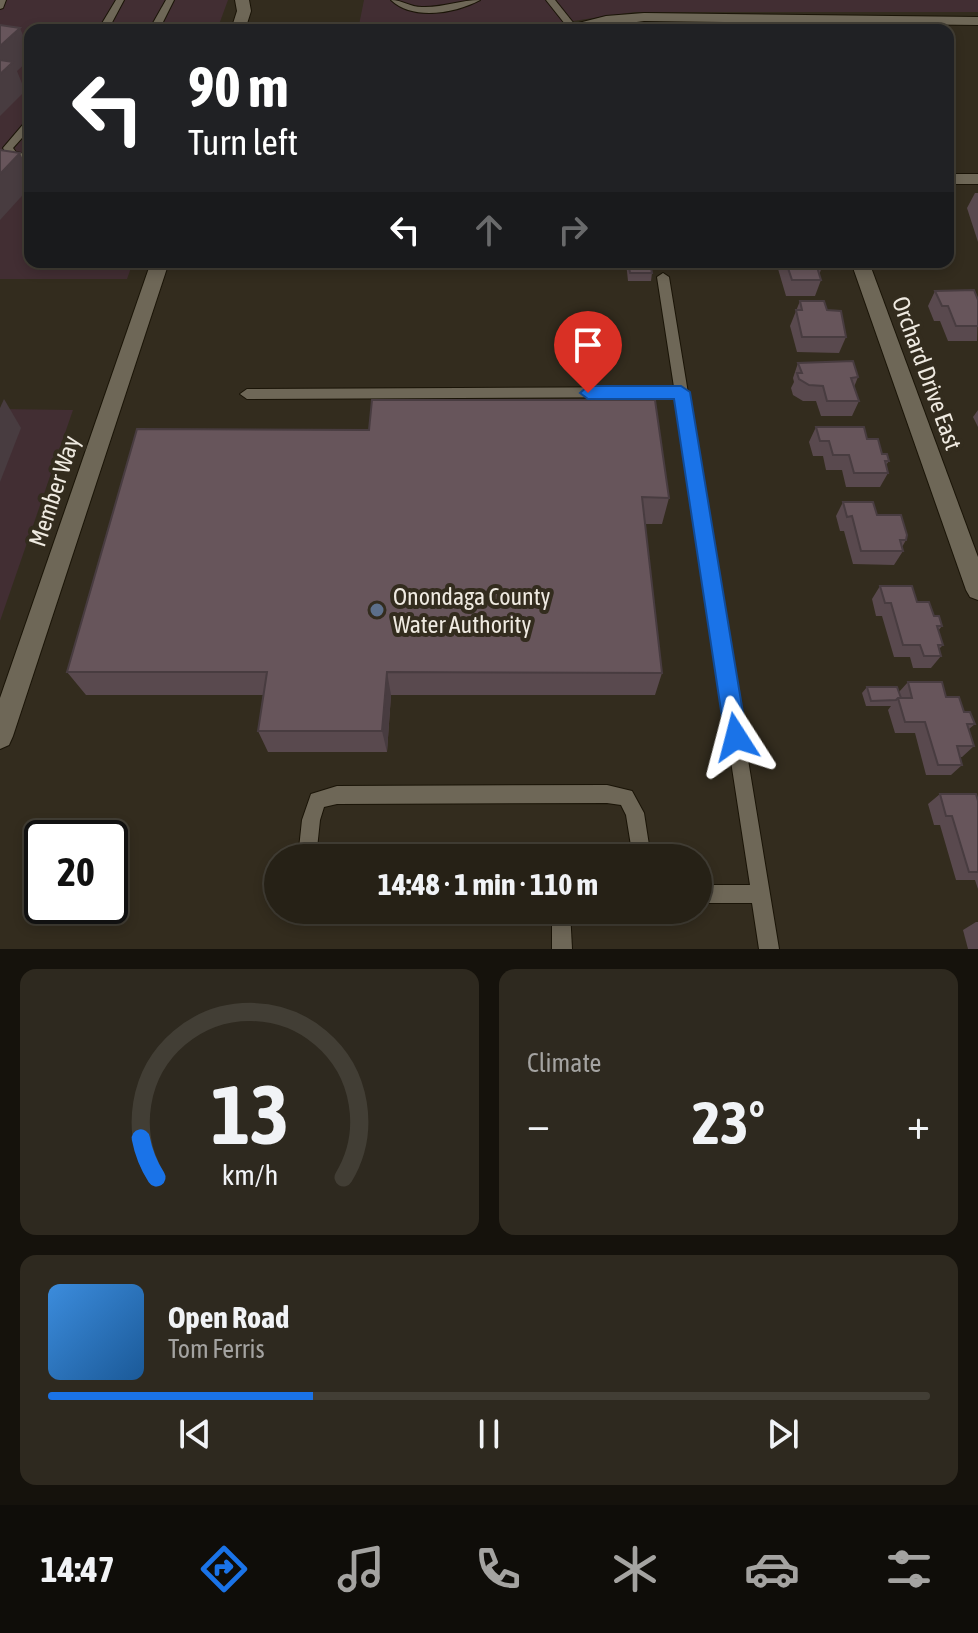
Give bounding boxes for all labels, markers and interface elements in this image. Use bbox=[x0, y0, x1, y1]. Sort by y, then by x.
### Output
text: 90 m bbox=[188, 55, 289, 119]
icon: left bbox=[56, 56, 160, 160]
text: Turn left bbox=[188, 121, 298, 163]
icon: left bbox=[383, 208, 427, 252]
icon: ahead bbox=[467, 208, 511, 252]
icon: right bbox=[551, 208, 595, 252]
street label: Orchard Drive East bbox=[887, 293, 967, 453]
pin bbox=[554, 311, 622, 393]
icon: arrive bbox=[566, 323, 610, 367]
street label: Member Way bbox=[23, 432, 85, 550]
place label: Onondaga County Water Authority bbox=[393, 583, 551, 638]
marker: Onondaga County Water Authority bbox=[368, 601, 386, 619]
position arrow bbox=[694, 695, 778, 779]
speed limit sign: 20 bbox=[24, 820, 128, 924]
text: 14:48 · 1 min · 110 m bbox=[378, 867, 598, 901]
text: Climate bbox=[527, 1048, 601, 1078]
text: 13 bbox=[210, 1066, 289, 1162]
text: 23° bbox=[692, 1088, 765, 1157]
text: − bbox=[527, 1098, 550, 1148]
text: + bbox=[907, 1098, 930, 1148]
text: km/h bbox=[221, 1158, 278, 1191]
text: Open Road bbox=[168, 1300, 289, 1334]
text: Tom Ferris bbox=[168, 1334, 265, 1364]
icon: previous bbox=[173, 1412, 217, 1456]
icon: pause bbox=[467, 1412, 511, 1456]
icon: next bbox=[761, 1412, 805, 1456]
icon: directions bbox=[196, 1541, 252, 1597]
icon: music bbox=[333, 1541, 389, 1597]
icon: phone bbox=[470, 1541, 526, 1597]
icon: climate bbox=[607, 1541, 663, 1597]
icon: car bbox=[744, 1541, 800, 1597]
icon: filters bbox=[881, 1541, 937, 1597]
text: 14:47 bbox=[41, 1548, 115, 1590]

